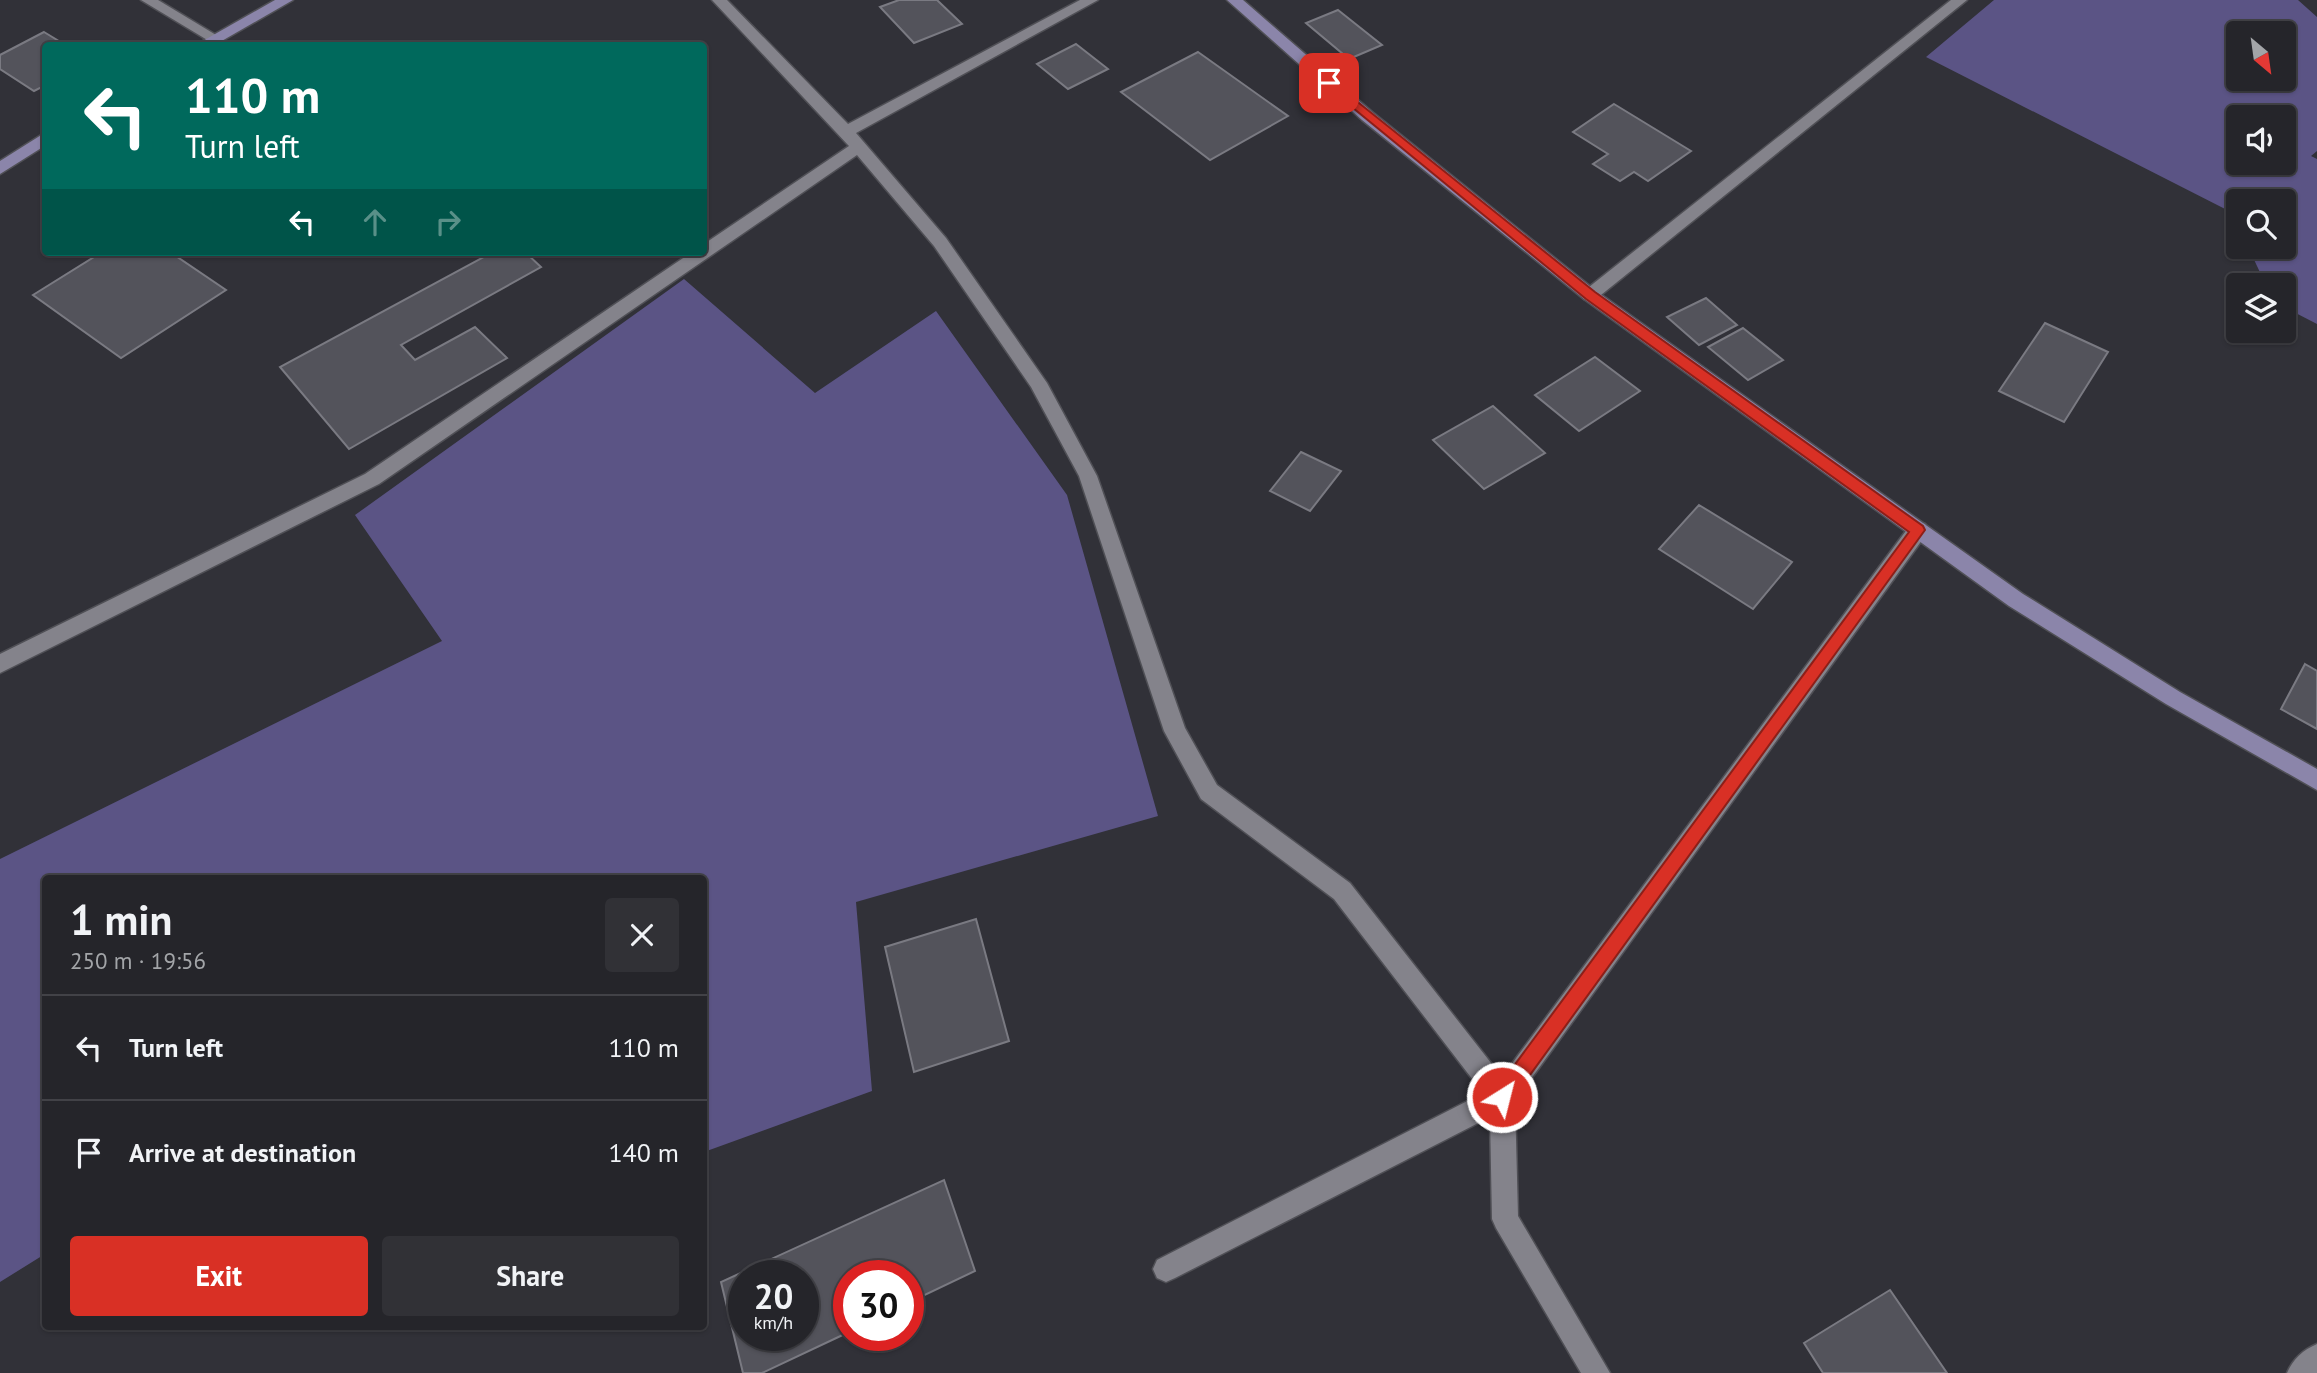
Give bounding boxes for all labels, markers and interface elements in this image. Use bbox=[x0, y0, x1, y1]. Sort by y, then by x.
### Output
north arrow bbox=[2226, 21, 2296, 91]
map controls bbox=[2226, 21, 2296, 343]
pin bbox=[1299, 53, 1359, 113]
text: 110 m bbox=[185, 63, 320, 127]
icon: arrive bbox=[1310, 64, 1348, 102]
icon: left bbox=[70, 70, 161, 161]
button: sound bbox=[2226, 105, 2296, 175]
text: Turn left bbox=[185, 125, 300, 167]
button: search bbox=[2226, 189, 2296, 259]
icon: left bbox=[283, 203, 321, 241]
icon: ahead bbox=[356, 203, 394, 241]
icon: right bbox=[429, 203, 467, 241]
button: layers bbox=[2226, 273, 2296, 343]
text: 1 min bbox=[70, 892, 172, 947]
button: close bbox=[605, 898, 679, 972]
text: 250 m · 19:56 bbox=[70, 946, 206, 975]
icon: left bbox=[70, 1029, 108, 1067]
text: Turn left bbox=[129, 1031, 223, 1064]
text: 110 m bbox=[608, 1031, 679, 1064]
position arrow bbox=[1465, 1060, 1539, 1134]
icon: arrive bbox=[70, 1134, 108, 1172]
text: Arrive at destination bbox=[129, 1136, 356, 1169]
text: 140 m bbox=[608, 1136, 679, 1169]
button: Exit bbox=[70, 1236, 368, 1316]
button: Share bbox=[382, 1236, 679, 1316]
speed limit sign: 30 bbox=[833, 1260, 924, 1351]
text: 20 bbox=[754, 1273, 793, 1319]
text: km/h bbox=[754, 1311, 793, 1334]

